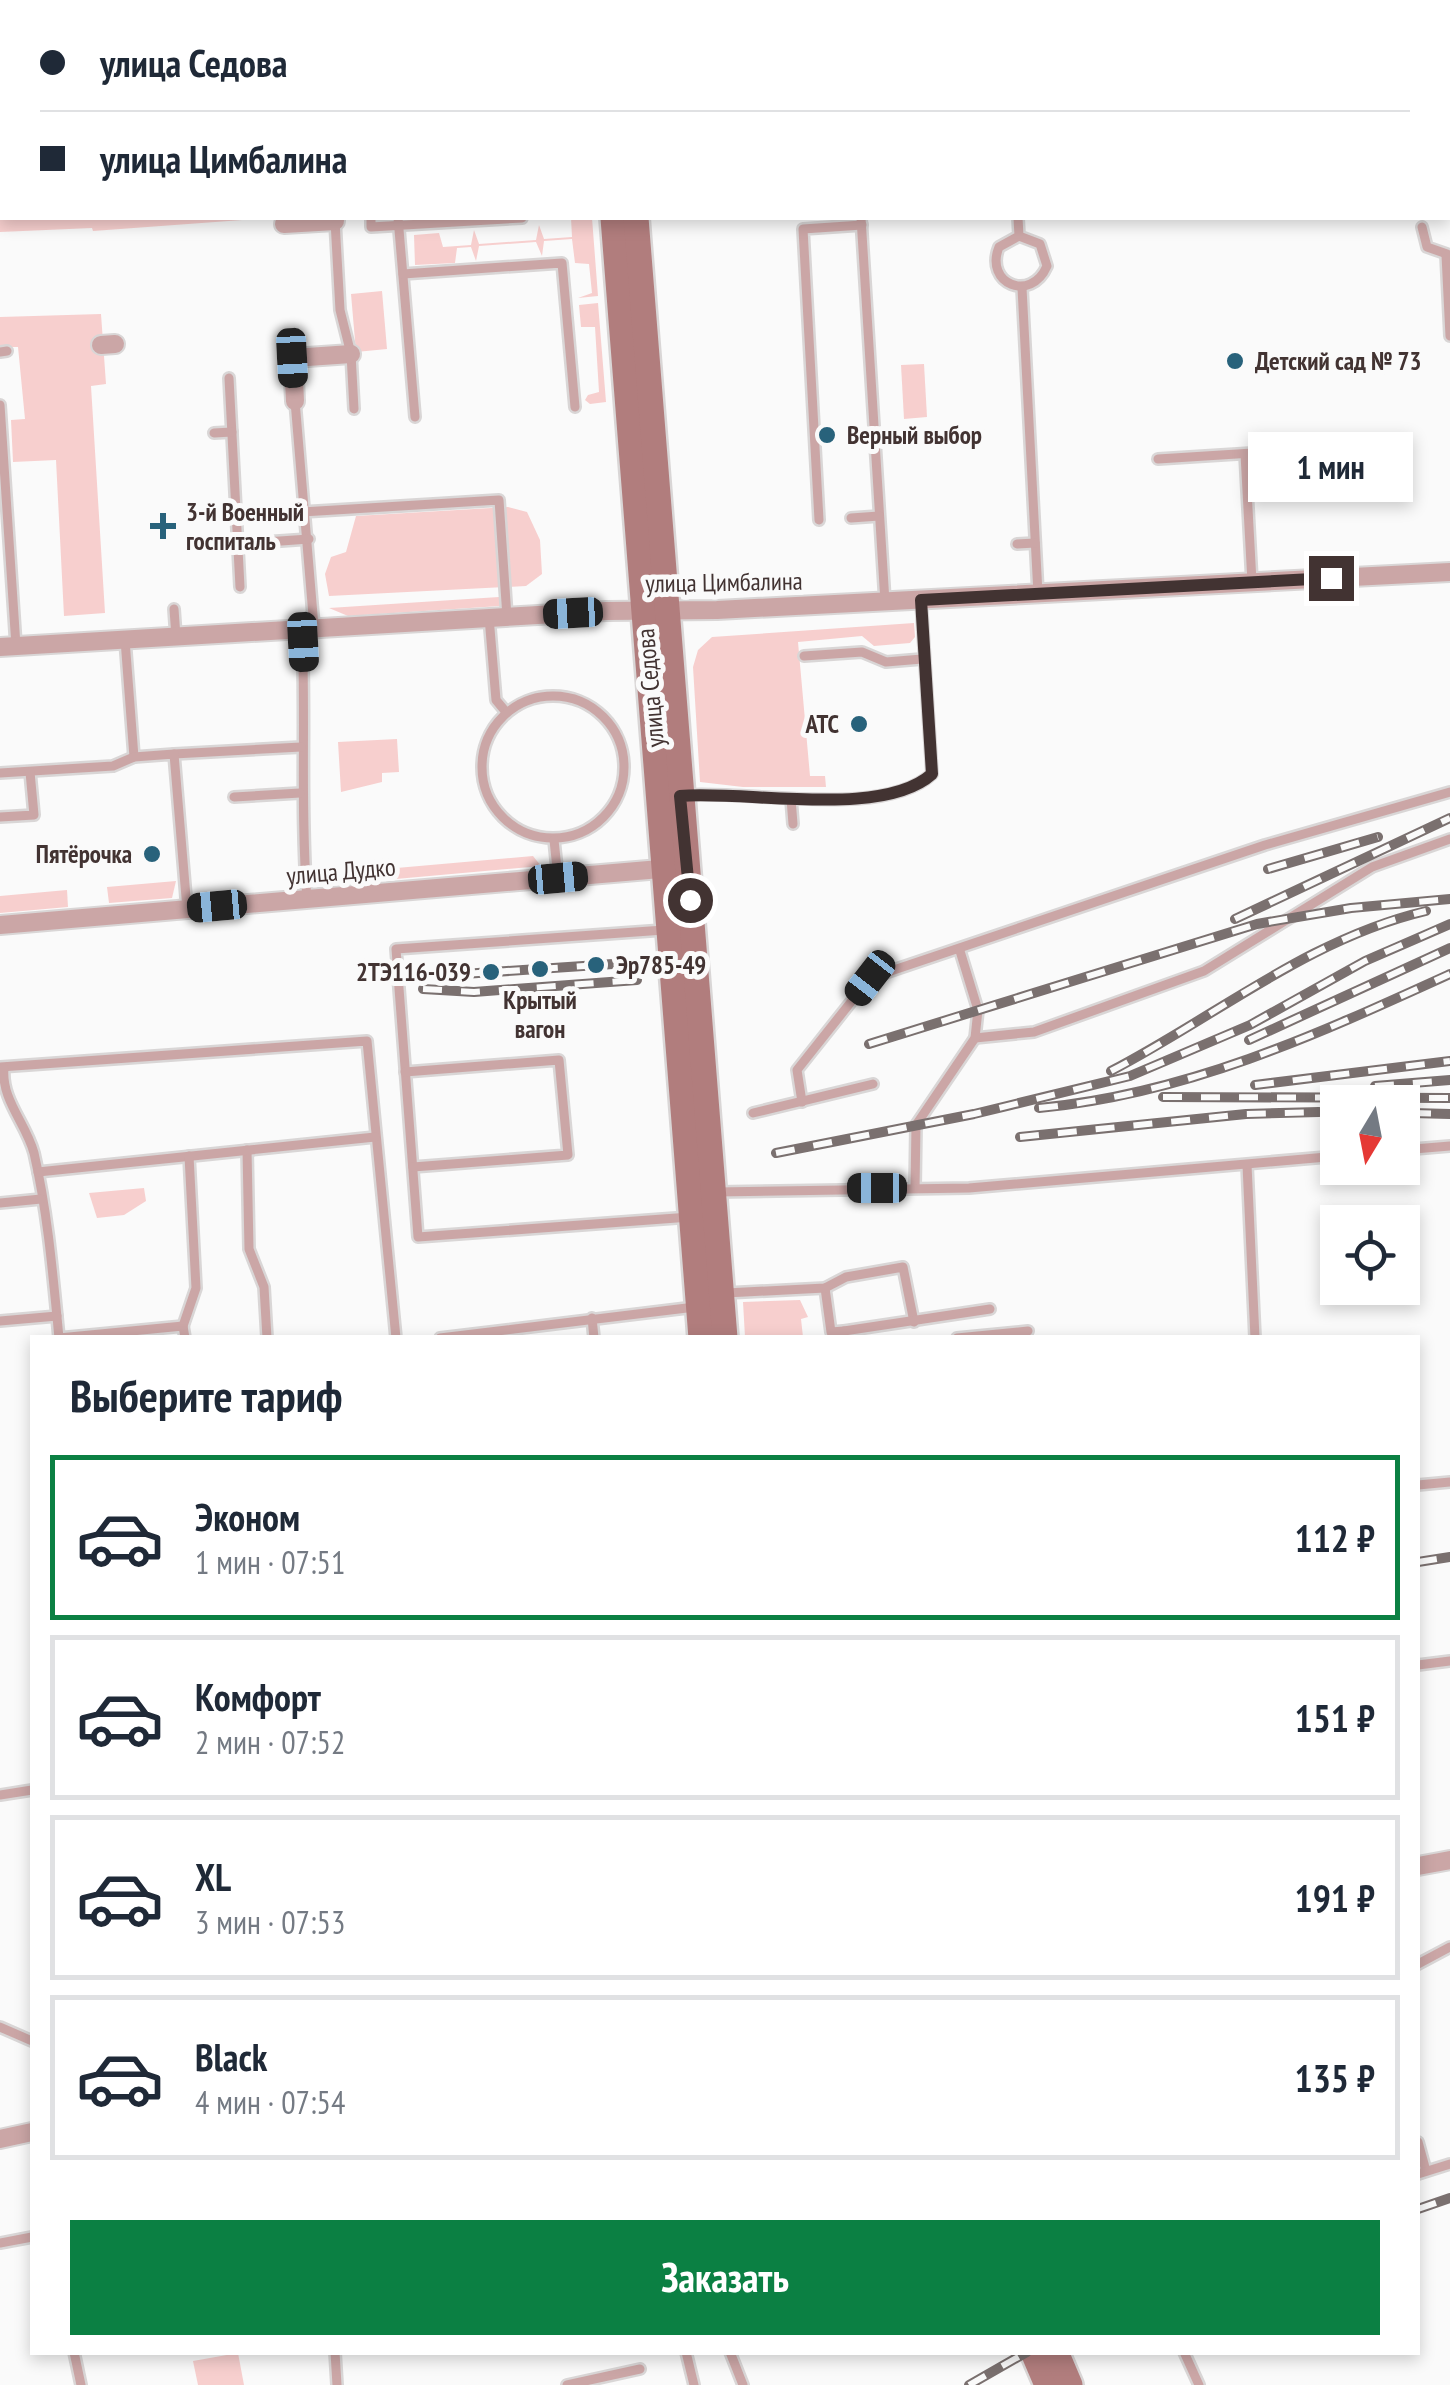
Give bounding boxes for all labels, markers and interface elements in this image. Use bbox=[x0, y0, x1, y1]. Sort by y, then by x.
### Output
text: улица Седова bbox=[100, 38, 287, 87]
text: улица Цимбалина bbox=[100, 134, 347, 183]
car bbox=[275, 327, 309, 389]
place label: Детский сад № 73 bbox=[1255, 345, 1421, 377]
marker: Детский сад № 73 bbox=[1224, 350, 1246, 372]
place label: Верный выбор bbox=[847, 419, 982, 451]
marker: Верный выбор bbox=[816, 424, 838, 446]
callout: 1 мин bbox=[1248, 433, 1414, 503]
text: 1 мин bbox=[1296, 446, 1365, 488]
place label: 3-й Военный госпиталь bbox=[186, 496, 304, 557]
marker: 3-й Военный госпиталь bbox=[150, 513, 176, 539]
route end bbox=[1309, 556, 1354, 601]
street label: улица Цимбалина bbox=[645, 565, 803, 599]
car bbox=[542, 596, 604, 630]
car bbox=[286, 611, 320, 673]
street label: улица Седова bbox=[629, 627, 671, 749]
place label: АТС bbox=[805, 708, 840, 740]
marker: АТС bbox=[848, 713, 870, 735]
place label: Пятёрочка bbox=[36, 838, 132, 870]
marker: Пятёрочка bbox=[141, 843, 163, 865]
street label: улица Дудко bbox=[285, 850, 397, 892]
car bbox=[527, 860, 589, 896]
route start bbox=[668, 878, 713, 923]
car bbox=[186, 888, 248, 924]
car bbox=[840, 945, 900, 1011]
place label: Эр785-49 bbox=[616, 949, 706, 981]
marker: Эр785-49 bbox=[585, 954, 607, 976]
place label: 2ТЭ116-039 bbox=[356, 956, 471, 988]
marker: Крытый вагон bbox=[529, 958, 551, 980]
marker: 2ТЭ116-039 bbox=[480, 961, 502, 983]
place label: Крытый вагон bbox=[503, 984, 577, 1045]
north arrow bbox=[1320, 1085, 1420, 1185]
map controls bbox=[1320, 1085, 1420, 1305]
car bbox=[847, 1173, 907, 1203]
button: locate bbox=[1320, 1205, 1420, 1305]
text: Выберите тариф bbox=[70, 1366, 342, 1424]
text: Эконом bbox=[195, 1492, 300, 1541]
icon: car bbox=[75, 1493, 165, 1583]
text: 112 ₽ bbox=[1295, 1513, 1375, 1562]
text: 1 мин · 07:51 bbox=[195, 1541, 345, 1583]
text: Комфорт bbox=[195, 1672, 321, 1721]
icon: car bbox=[75, 1673, 165, 1763]
text: 151 ₽ bbox=[1295, 1693, 1375, 1742]
text: 2 мин · 07:52 bbox=[195, 1721, 345, 1763]
text: XL bbox=[195, 1852, 231, 1901]
icon: car bbox=[75, 1853, 165, 1943]
text: 191 ₽ bbox=[1295, 1873, 1375, 1922]
text: 3 мин · 07:53 bbox=[195, 1901, 345, 1943]
text: Black bbox=[195, 2032, 268, 2081]
icon: car bbox=[75, 2033, 165, 2123]
text: 135 ₽ bbox=[1295, 2053, 1375, 2102]
text: 4 мин · 07:54 bbox=[195, 2081, 345, 2123]
button: Заказать bbox=[70, 2220, 1380, 2335]

